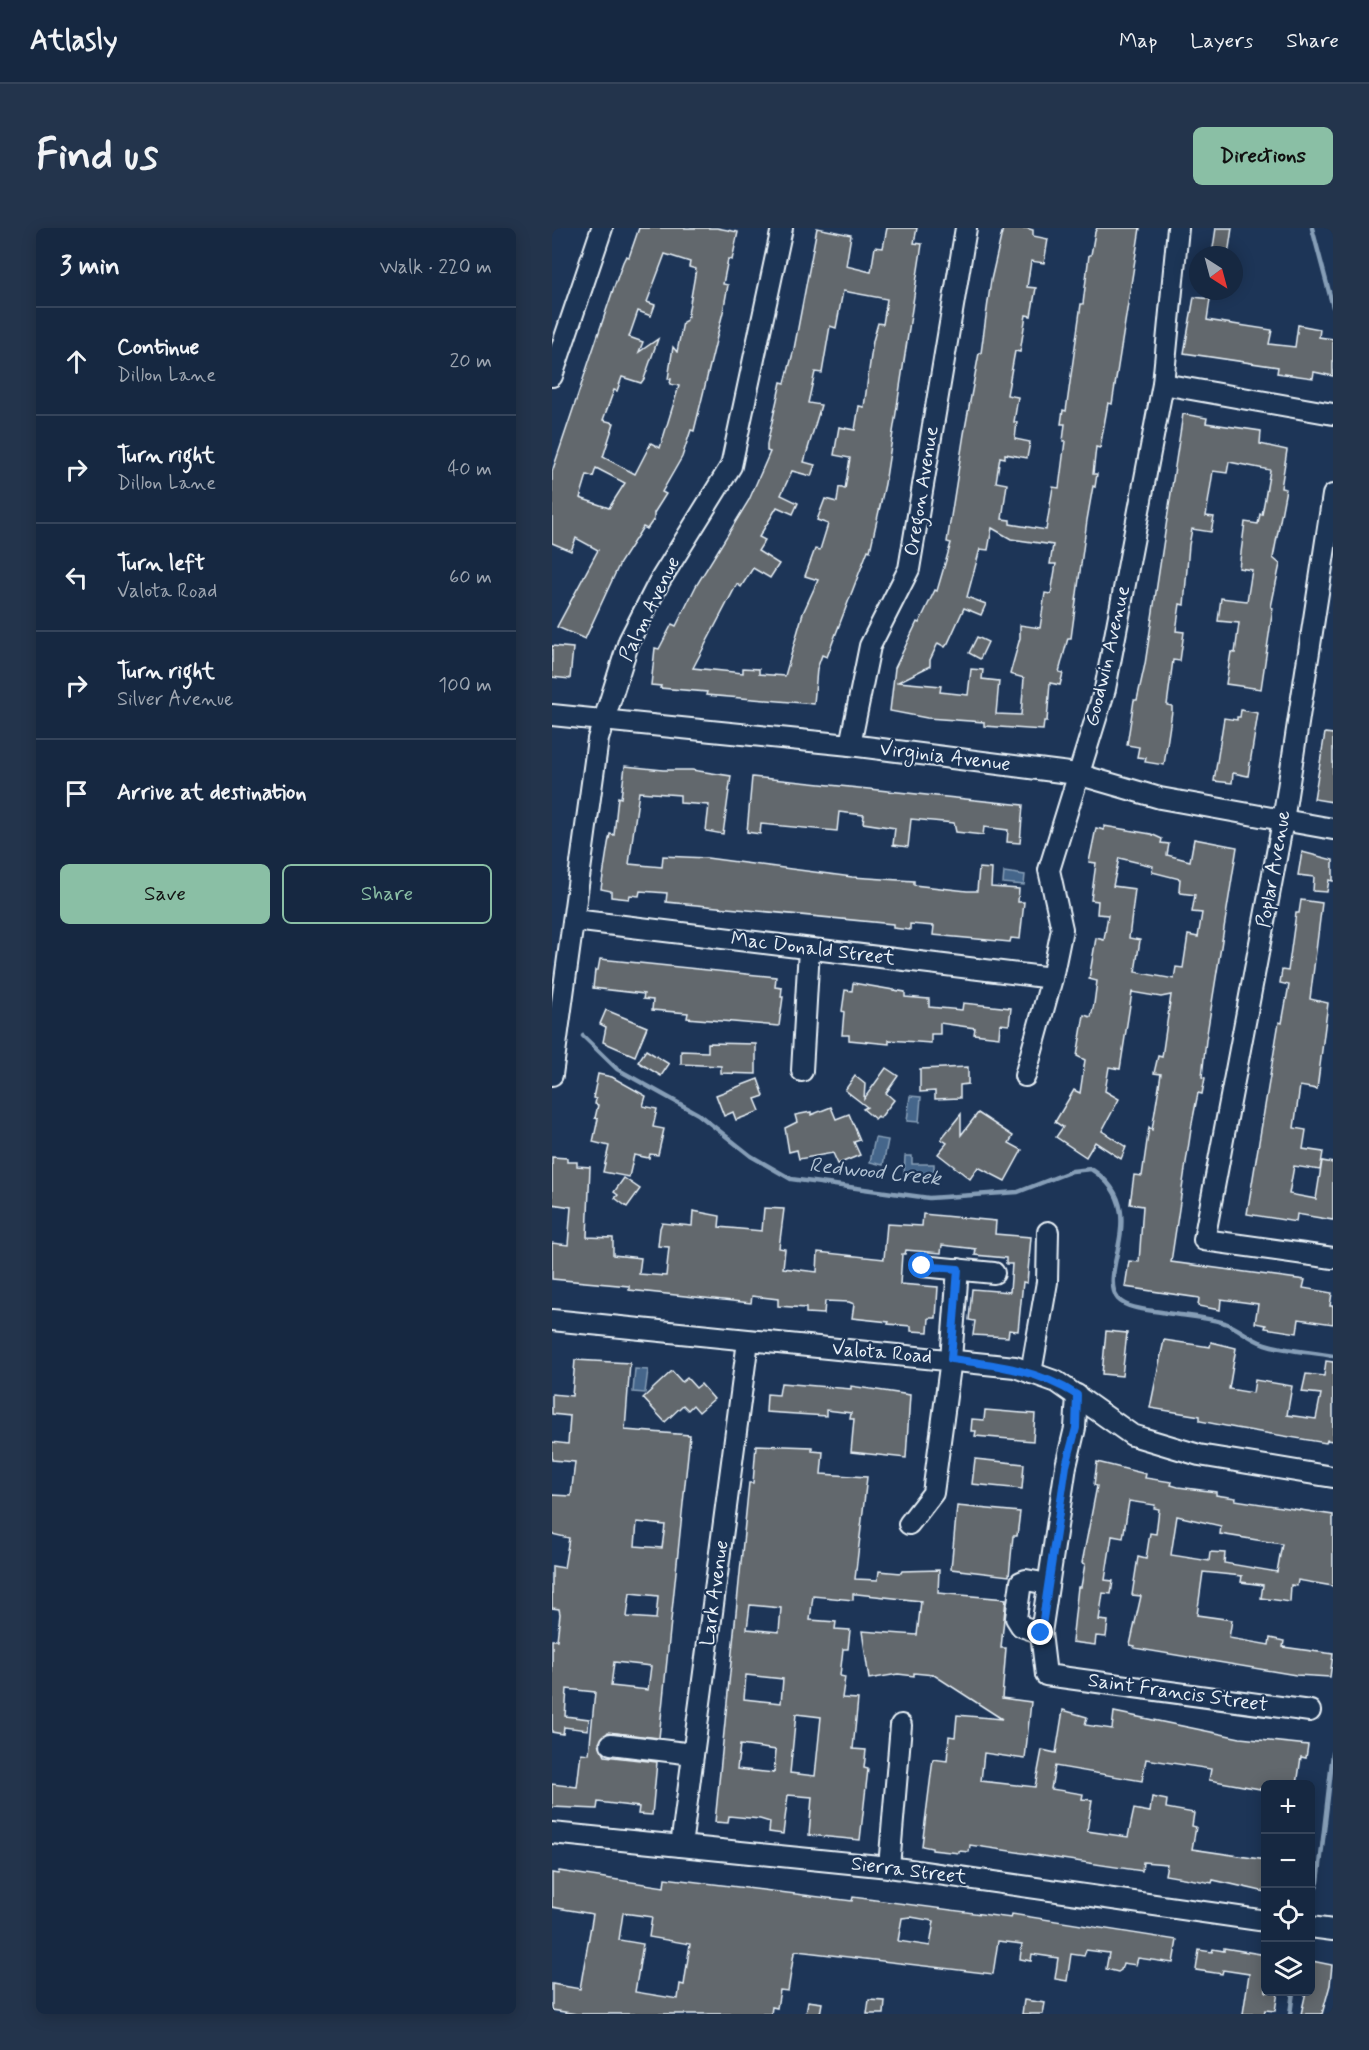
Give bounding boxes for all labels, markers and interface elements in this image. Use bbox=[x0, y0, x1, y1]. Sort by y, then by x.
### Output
text: Atlasly bbox=[30, 23, 118, 60]
text: Map bbox=[1119, 27, 1157, 55]
text: Layers bbox=[1190, 27, 1253, 55]
text: Share bbox=[1286, 27, 1339, 55]
button: Directions bbox=[1193, 127, 1333, 185]
text: Find us bbox=[36, 129, 158, 184]
north arrow bbox=[1189, 246, 1243, 300]
text: 3 min bbox=[60, 250, 120, 284]
text: Walk · 220 m bbox=[380, 254, 492, 281]
text: Continue bbox=[117, 334, 199, 362]
icon: ahead bbox=[60, 345, 93, 378]
text: 20 m bbox=[449, 348, 492, 375]
text: Dillon Lane bbox=[117, 362, 216, 389]
street label: Oregon Avenue bbox=[898, 424, 948, 558]
text: Turn right bbox=[117, 442, 215, 470]
icon: right bbox=[60, 453, 93, 486]
text: 40 m bbox=[448, 456, 492, 483]
text: Dillon Lane bbox=[117, 470, 216, 497]
text: Turn left bbox=[117, 550, 205, 578]
street label: Palm Avenue bbox=[613, 552, 687, 666]
icon: left bbox=[60, 561, 93, 594]
text: 60 m bbox=[449, 564, 492, 591]
text: Valota Road bbox=[117, 578, 217, 605]
street label: Goodwin Avenue bbox=[1079, 583, 1137, 729]
text: Turn right bbox=[117, 658, 215, 686]
icon: right bbox=[60, 669, 93, 702]
text: 100 m bbox=[438, 672, 492, 699]
text: Silver Avenue bbox=[117, 686, 233, 713]
street label: Virginia Avenue bbox=[878, 736, 1012, 779]
icon: arrive bbox=[60, 777, 93, 810]
text: Arrive at destination bbox=[117, 779, 307, 807]
street label: Poplar Avenue bbox=[1250, 808, 1298, 930]
button: Save bbox=[60, 864, 270, 924]
button: Share bbox=[282, 864, 492, 924]
street label: Mac Donald Street bbox=[729, 926, 897, 972]
water label: Redwood Creek bbox=[808, 1151, 944, 1193]
route start bbox=[908, 1252, 934, 1278]
street label: Valota Road bbox=[831, 1335, 933, 1371]
street label: Lark Avenue bbox=[694, 1538, 736, 1648]
route end bbox=[1027, 1619, 1053, 1645]
street label: Saint Francis Street bbox=[1086, 1667, 1270, 1719]
map controls bbox=[1261, 1780, 1315, 1996]
button: + bbox=[1261, 1780, 1315, 1834]
button: − bbox=[1261, 1834, 1315, 1888]
street label: Sierra Street bbox=[850, 1851, 969, 1892]
button: locate bbox=[1261, 1888, 1315, 1942]
button: layers bbox=[1261, 1942, 1315, 1996]

